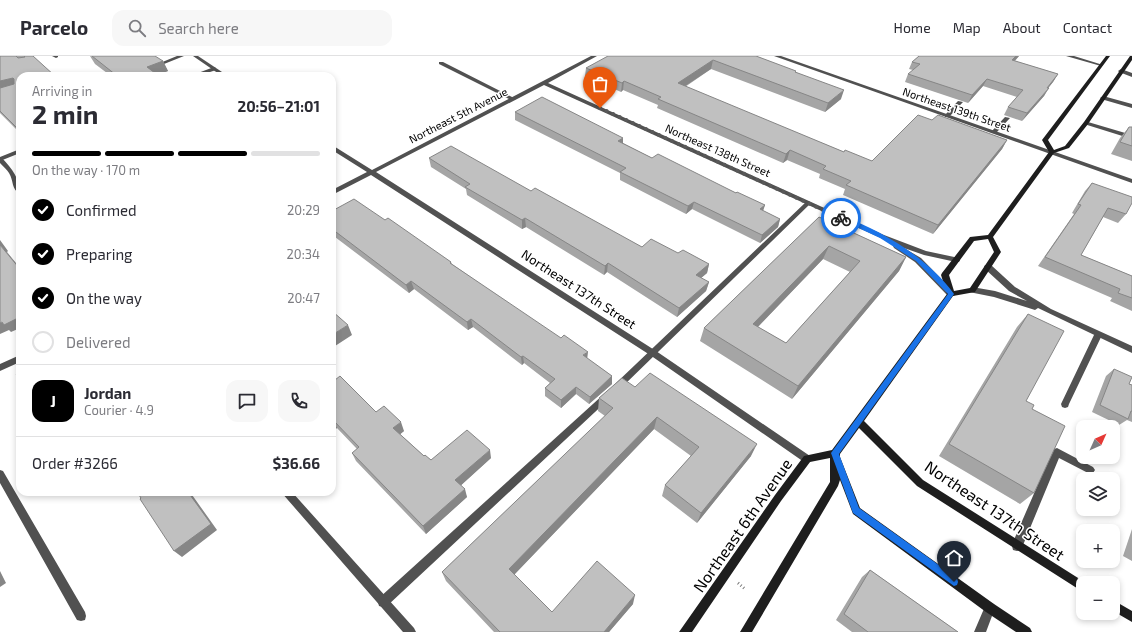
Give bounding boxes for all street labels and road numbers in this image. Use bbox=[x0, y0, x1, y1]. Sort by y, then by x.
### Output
street label: Northeast 5th Avenue bbox=[407, 84, 509, 145]
street label: Northeast 139th Street bbox=[901, 84, 1013, 134]
street label: Northeast 138th Street bbox=[663, 121, 773, 179]
street label: Northeast 137th Street bbox=[519, 246, 639, 332]
street label: Northeast 6th Avenue bbox=[689, 455, 795, 595]
street label: Northeast 137th Street bbox=[922, 456, 1068, 564]

